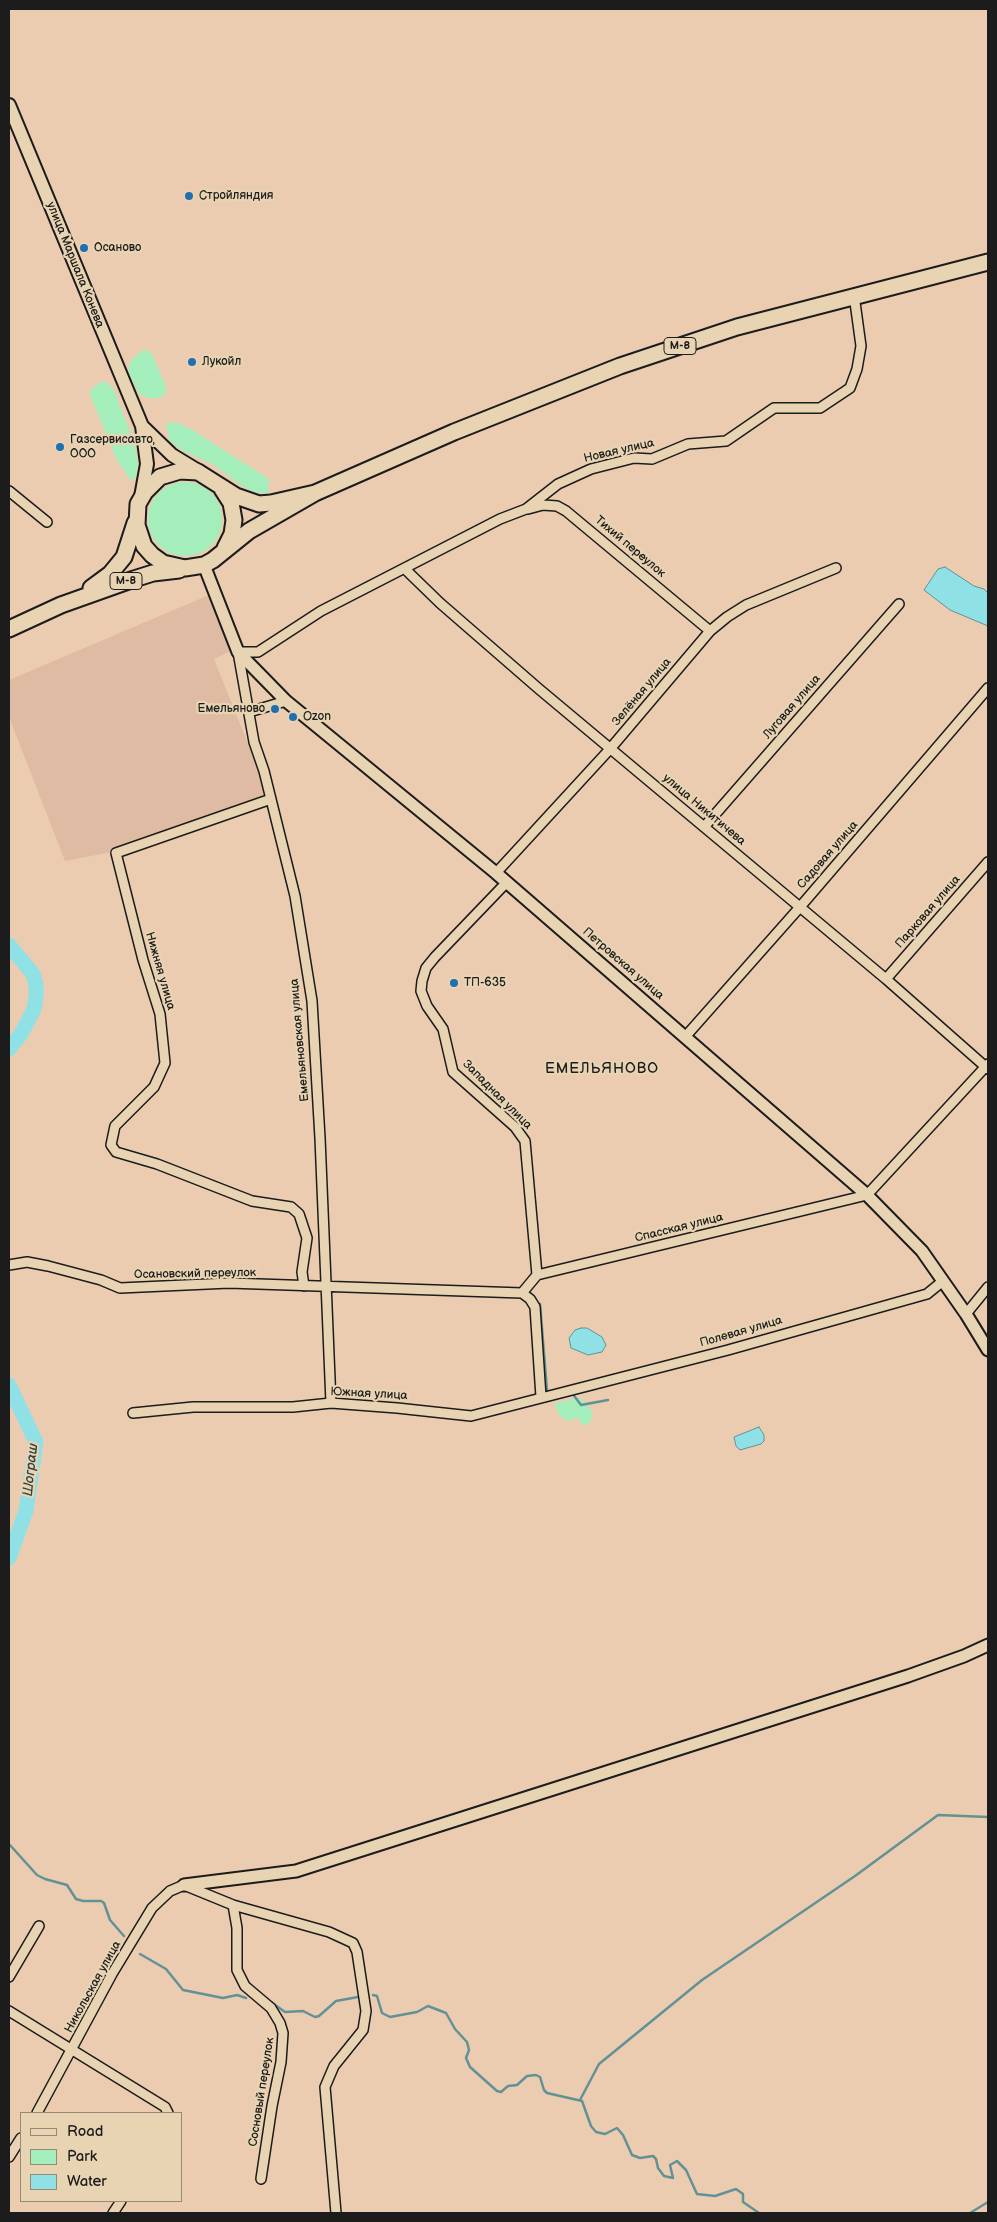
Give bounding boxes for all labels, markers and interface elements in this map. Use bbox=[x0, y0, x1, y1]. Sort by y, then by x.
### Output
place label: Стройляндия bbox=[199, 189, 274, 203]
marker: Стройляндия bbox=[183, 190, 195, 202]
street label: улица Маршала Конева bbox=[43, 200, 107, 330]
place label: Осаново bbox=[94, 241, 141, 255]
marker: Осаново bbox=[78, 242, 90, 254]
road number: М-8 bbox=[664, 338, 696, 354]
place label: Лукойл bbox=[202, 355, 241, 369]
marker: Лукойл bbox=[186, 356, 198, 368]
place label: Газсервисавто, ООО bbox=[70, 433, 155, 461]
street label: Новая улица bbox=[582, 436, 656, 466]
marker: Газсервисавто, ООО bbox=[54, 441, 66, 453]
street label: Тихий переулок bbox=[592, 513, 668, 581]
road number: М-8 bbox=[110, 572, 142, 590]
street label: Зелёная улица bbox=[609, 655, 675, 729]
street label: Луговая улица bbox=[760, 672, 824, 742]
place label: Емельяново bbox=[198, 702, 265, 716]
marker: Емельяново bbox=[269, 703, 281, 715]
place label: Ozon bbox=[303, 710, 331, 724]
marker: Ozon bbox=[287, 711, 299, 723]
street label: улица Никитичева bbox=[660, 771, 748, 849]
street label: Садовая улица bbox=[795, 818, 861, 892]
street label: Парковая улица bbox=[892, 873, 964, 951]
street label: Петровская улица bbox=[579, 925, 667, 1003]
street label: Нижняя улица bbox=[142, 930, 178, 1012]
place label: ТП-635 bbox=[464, 976, 506, 990]
marker: ТП-635 bbox=[448, 977, 460, 989]
street label: Емельяновская улица bbox=[287, 978, 313, 1102]
street label: Западная улица bbox=[459, 1057, 535, 1133]
district label: ЕМЕЛЬЯНОВО bbox=[544, 1060, 660, 1078]
street label: Спасская улица bbox=[633, 1210, 725, 1246]
street label: Осановский переулок bbox=[134, 1266, 256, 1282]
street label: Полевая улица bbox=[698, 1313, 784, 1351]
street label: Южная улица bbox=[330, 1385, 408, 1403]
water label: Шограш bbox=[20, 1443, 42, 1497]
street label: Никольская улица bbox=[62, 1938, 124, 2036]
street label: Сосновый переулок bbox=[246, 2036, 278, 2148]
legend bbox=[20, 2112, 182, 2202]
text: Road bbox=[67, 2122, 103, 2141]
text: Park bbox=[67, 2147, 97, 2166]
text: Water bbox=[67, 2172, 107, 2191]

